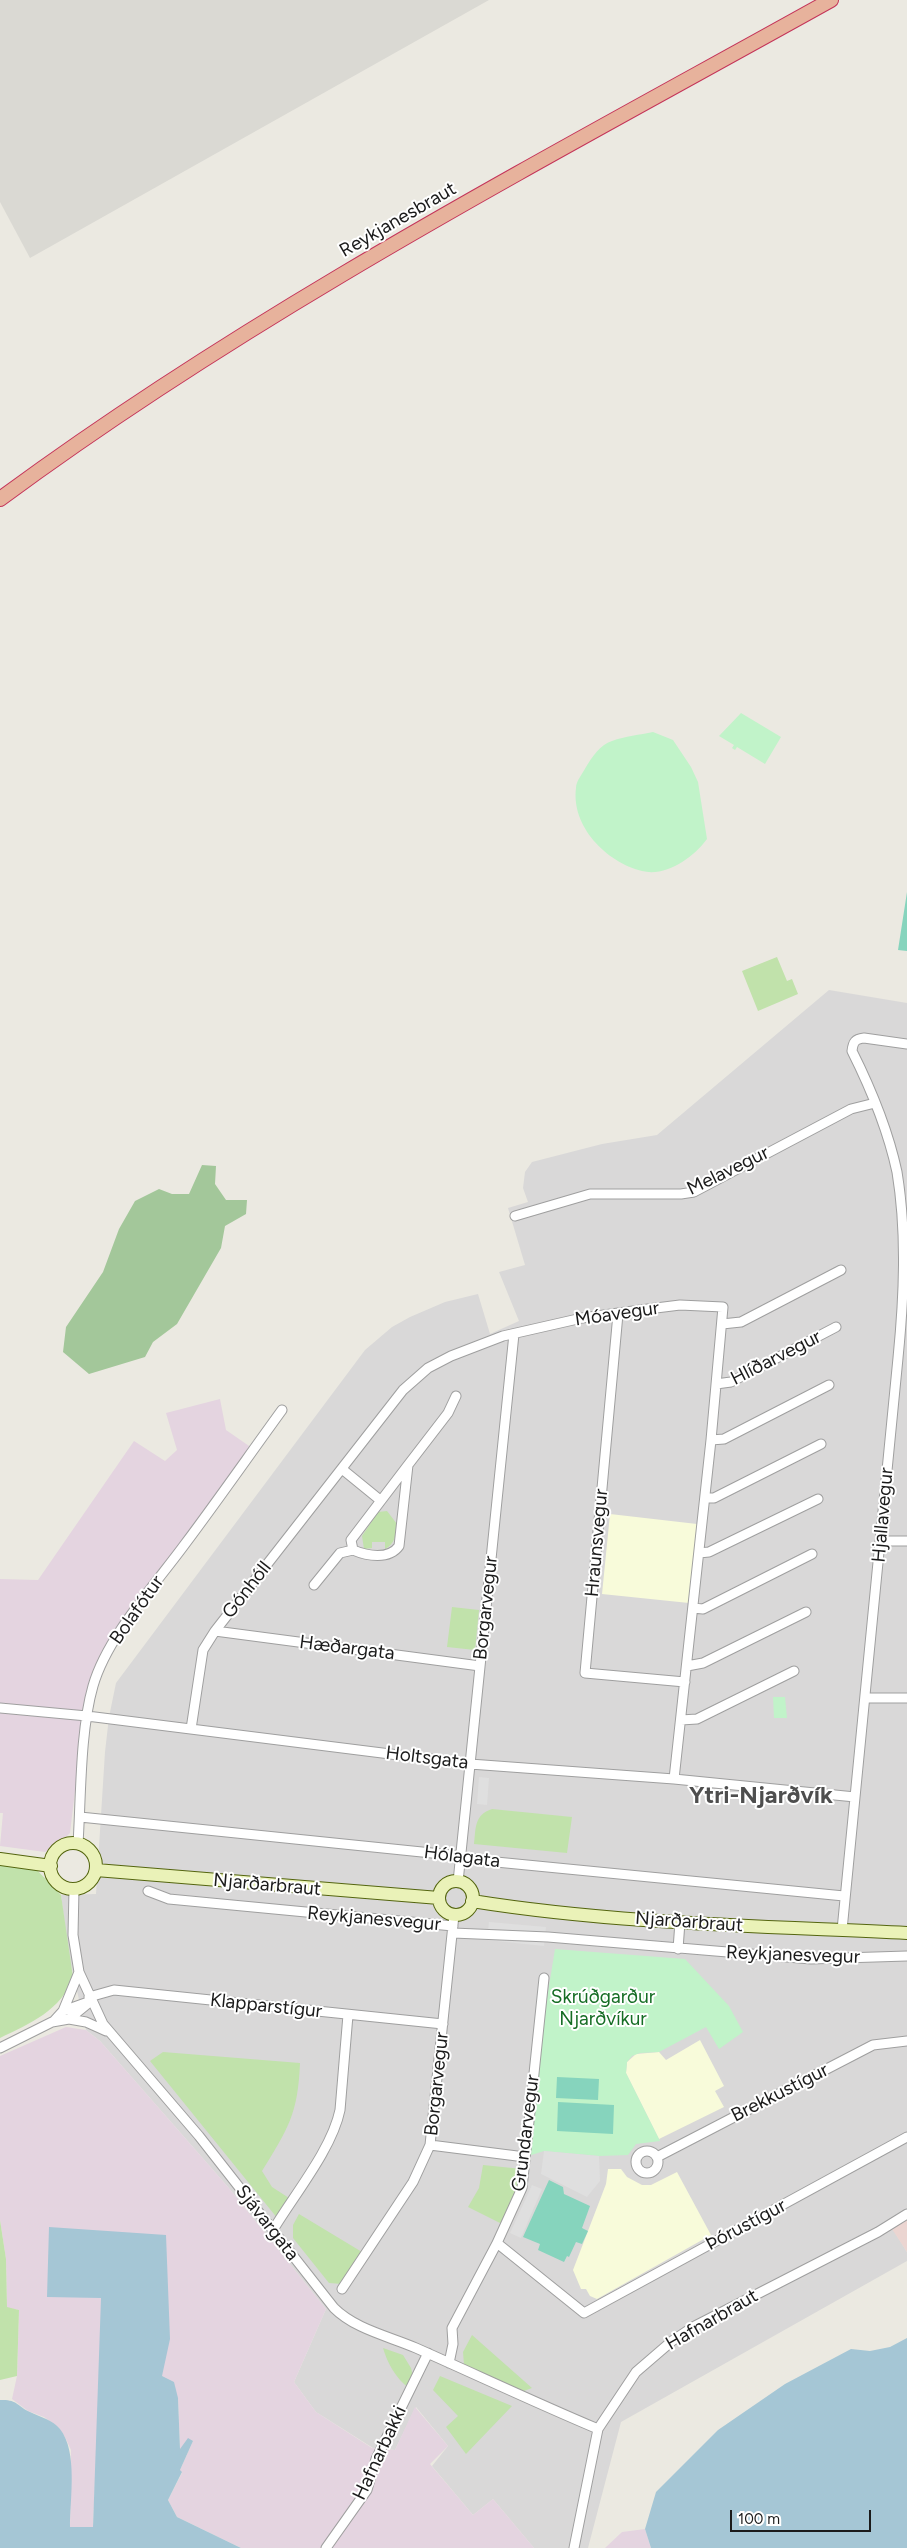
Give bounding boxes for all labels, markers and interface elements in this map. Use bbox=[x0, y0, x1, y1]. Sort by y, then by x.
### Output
street label: Reykjanesbraut bbox=[336, 177, 460, 263]
street label: Melavegur bbox=[683, 1141, 773, 1201]
street label: Móavegur bbox=[573, 1297, 661, 1331]
street label: Hlíðarvegur bbox=[727, 1326, 825, 1390]
street label: Hjallavegur bbox=[867, 1467, 899, 1563]
street label: Hraunsvegur bbox=[581, 1488, 613, 1598]
street label: Borgarvegur bbox=[469, 1555, 503, 1661]
street label: Gónhóll bbox=[218, 1557, 276, 1623]
street label: Bolafótur bbox=[105, 1571, 169, 1649]
street label: Hæðargata bbox=[298, 1631, 396, 1665]
street label: Holtsgata bbox=[384, 1742, 470, 1774]
district label: Ytri-Njarðvík bbox=[689, 1782, 833, 1810]
street label: Hólagata bbox=[422, 1841, 502, 1873]
street label: Njarðarbraut bbox=[212, 1869, 322, 1901]
street label: Reykjanesvegur bbox=[306, 1902, 442, 1936]
street label: Njarðarbraut bbox=[634, 1907, 744, 1937]
street label: Reykjanesvegur bbox=[726, 1941, 860, 1969]
park label: Skrúðgarður Njarðvíkur bbox=[551, 1986, 655, 2030]
street label: Klapparstígur bbox=[209, 1989, 323, 2023]
street label: Borgarvegur bbox=[420, 2031, 454, 2137]
street label: Brekkustígur bbox=[728, 2059, 832, 2127]
street label: Grundarvegur bbox=[508, 2073, 544, 2193]
street label: Sjávargata bbox=[230, 2181, 304, 2265]
street label: Þórustígur bbox=[702, 2194, 790, 2256]
street label: Hafnarbraut bbox=[662, 2284, 762, 2356]
street label: Hafnarbakki bbox=[348, 2402, 412, 2504]
scale bar bbox=[732, 2500, 873, 2532]
text: 100 m bbox=[738, 2510, 780, 2528]

